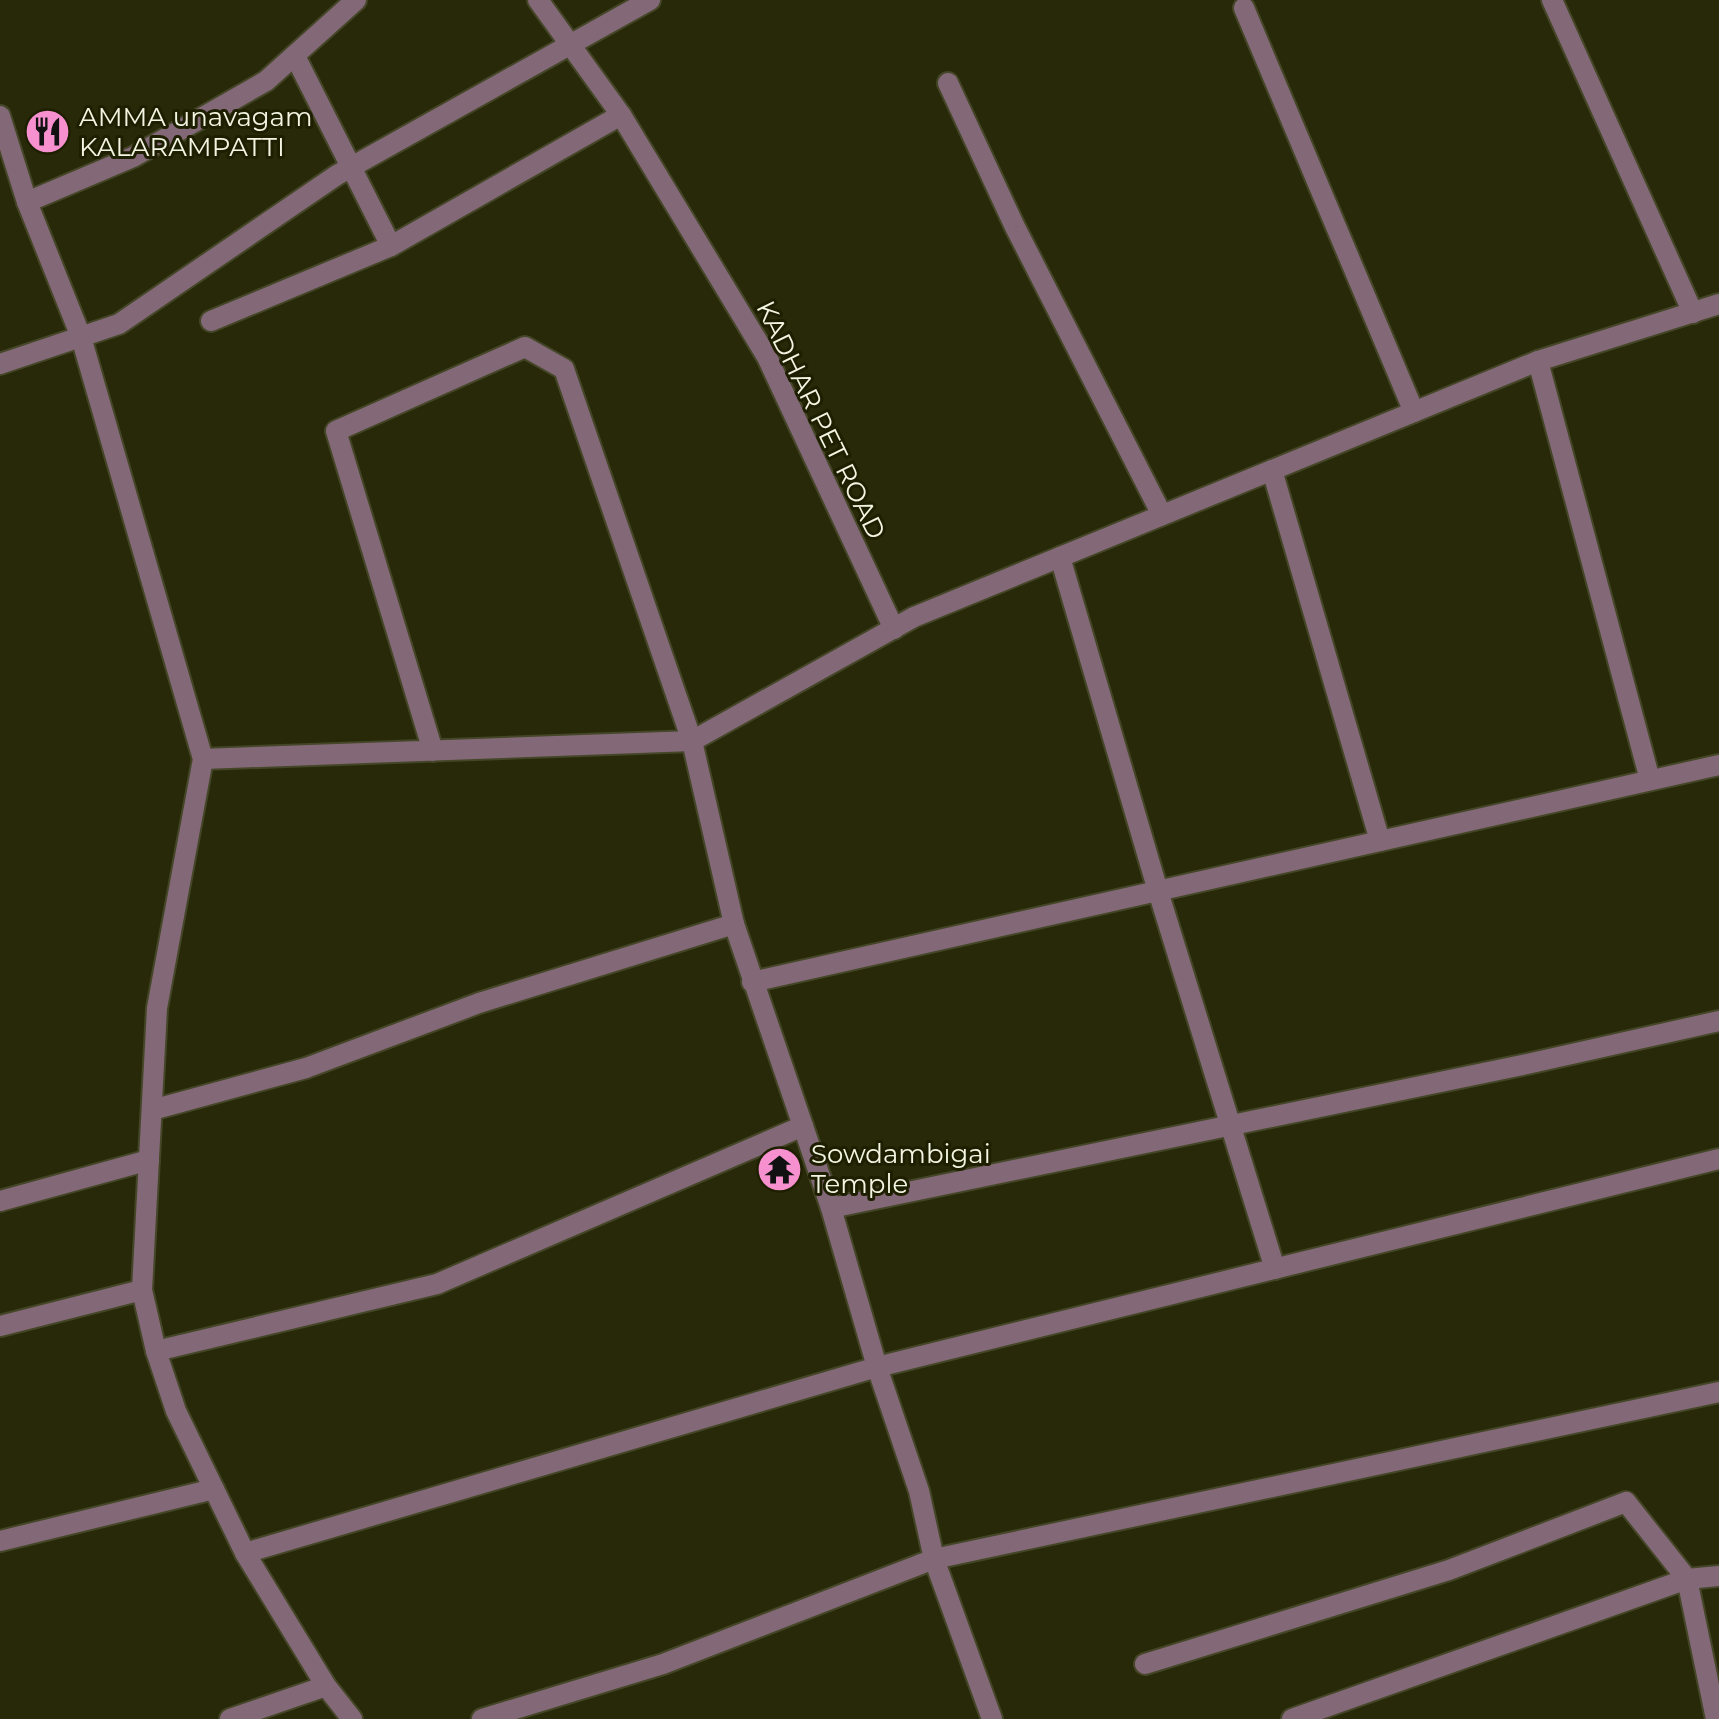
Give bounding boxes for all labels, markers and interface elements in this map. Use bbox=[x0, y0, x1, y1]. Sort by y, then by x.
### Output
place label: AMMA unavagam KALARAMPATTI bbox=[79, 101, 313, 163]
restaurant icon: AMMA unavagam KALARAMPATTI bbox=[24, 108, 72, 156]
street label: KADHAR PET ROAD bbox=[749, 296, 893, 544]
place label: Sowdambigai Temple bbox=[811, 1138, 991, 1200]
temple icon: Sowdambigai Temple bbox=[756, 1145, 804, 1193]

